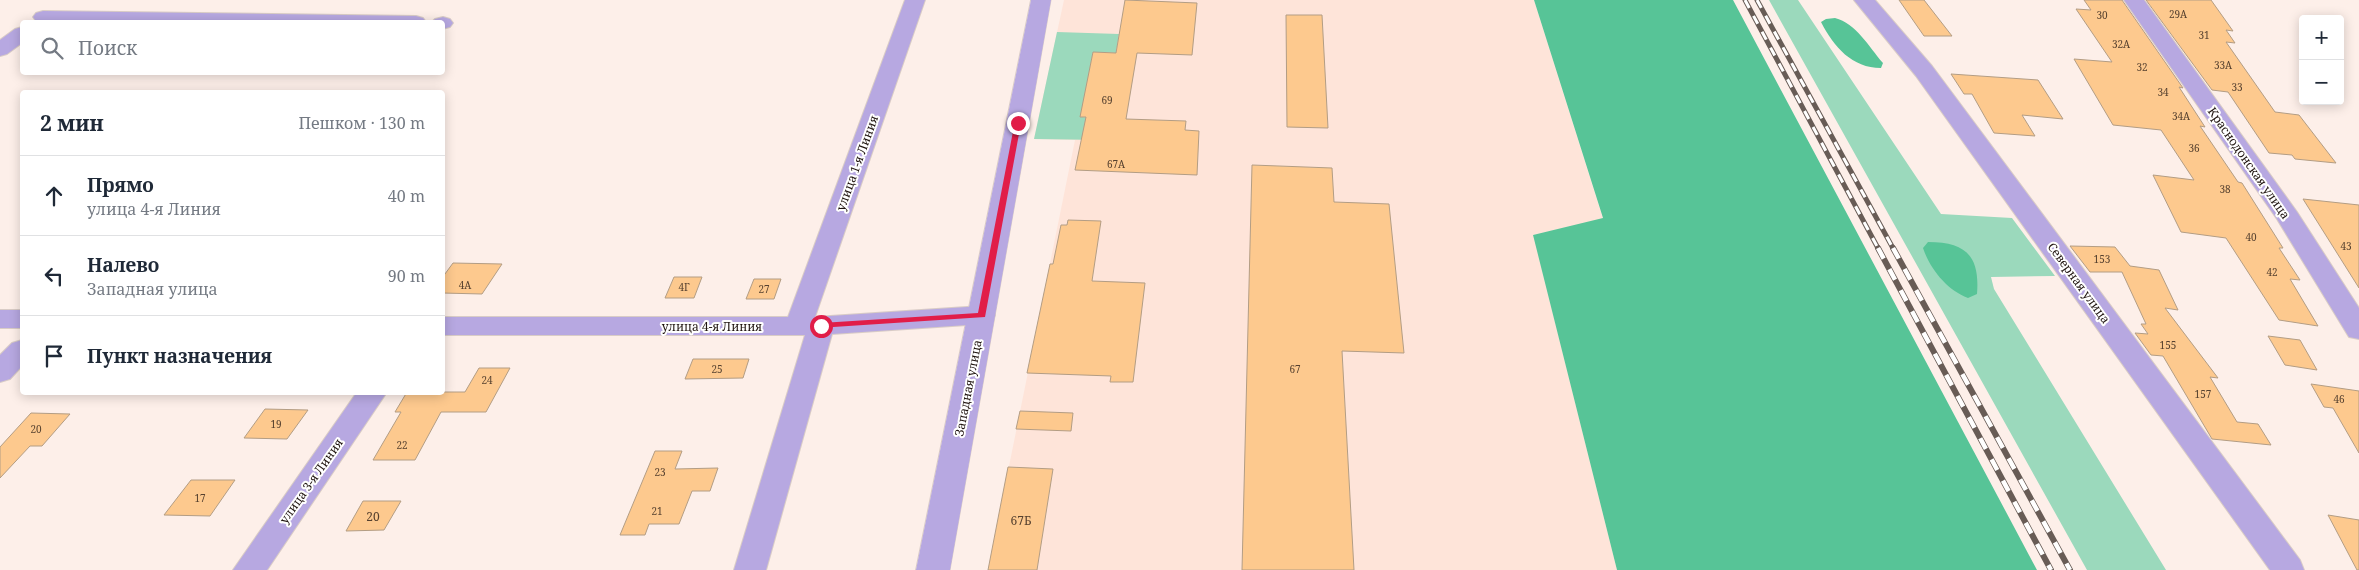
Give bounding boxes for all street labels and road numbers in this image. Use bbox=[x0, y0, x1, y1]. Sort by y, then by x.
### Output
street label: Краснодонская улица bbox=[2204, 104, 2294, 222]
street label: улица 1-я Линия bbox=[832, 113, 882, 213]
street label: Северная улица bbox=[2044, 239, 2114, 327]
street label: улица 4-я Линия bbox=[662, 318, 762, 335]
street label: Западная улица bbox=[950, 338, 986, 438]
street label: улица 3-я Линия bbox=[275, 435, 347, 527]

